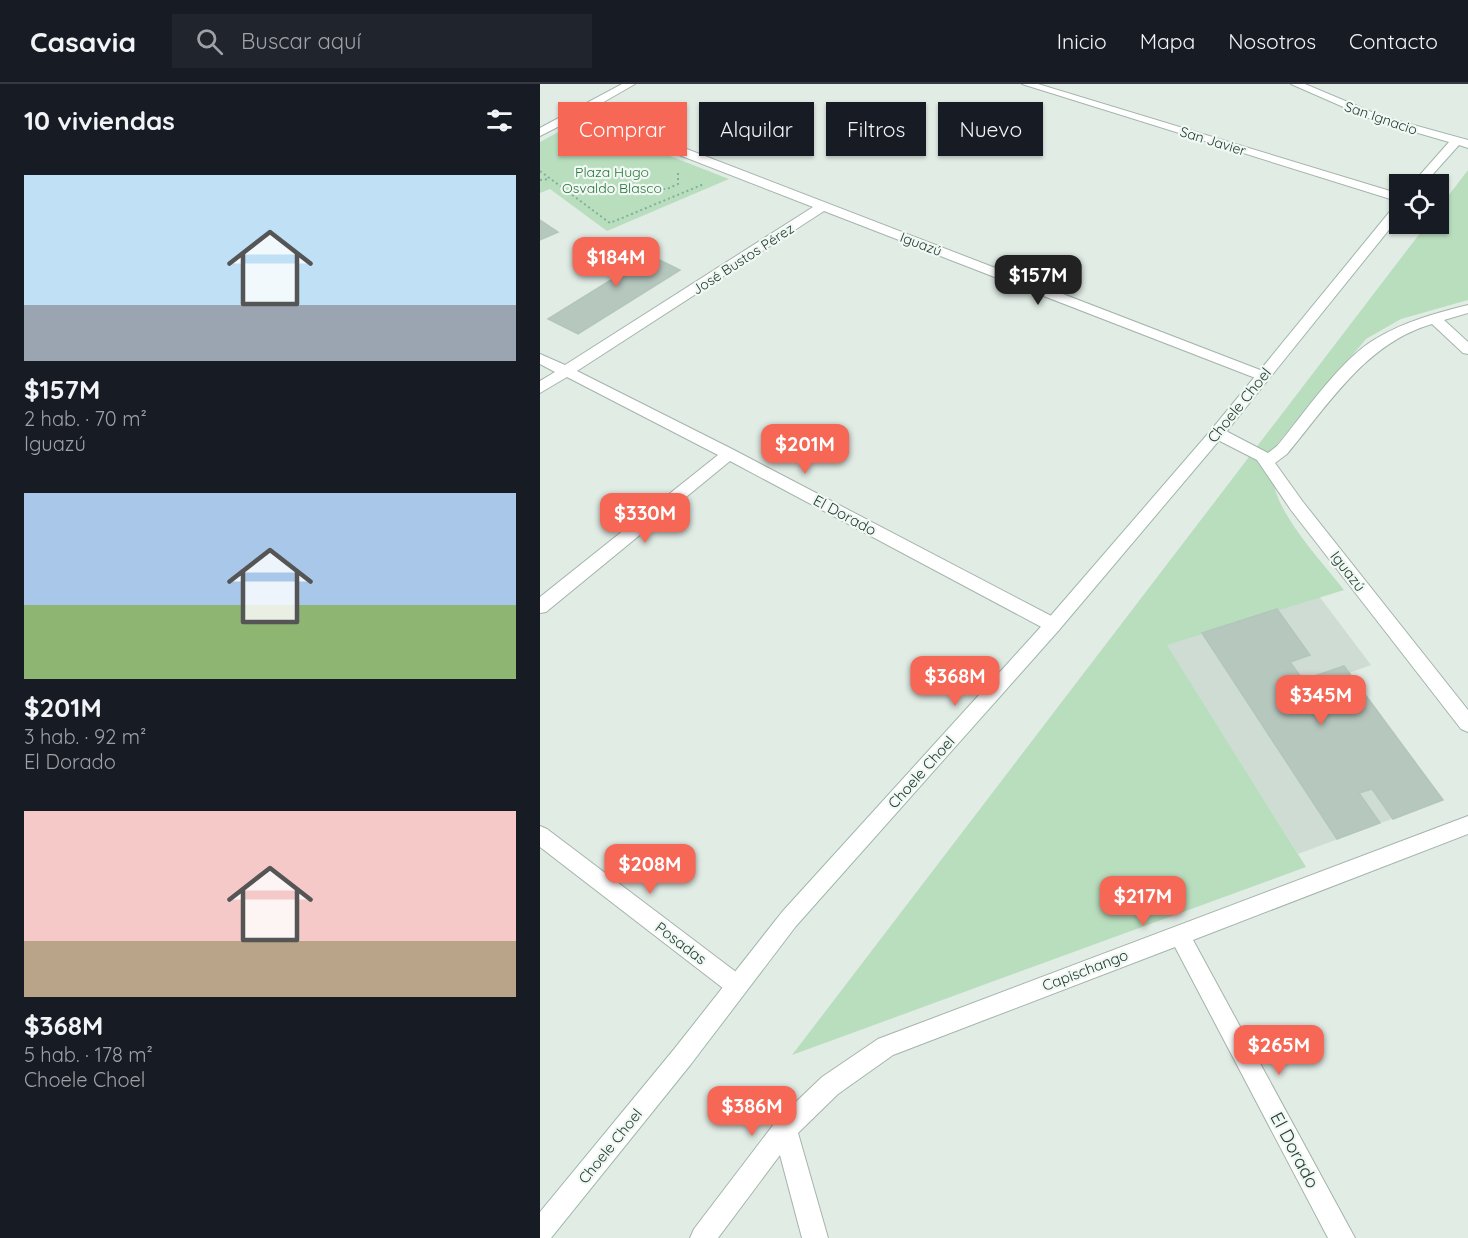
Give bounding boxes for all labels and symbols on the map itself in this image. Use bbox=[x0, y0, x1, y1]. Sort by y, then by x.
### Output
street label: San Ignacio bbox=[1342, 97, 1420, 139]
street label: San Javier bbox=[1178, 122, 1249, 160]
park label: Plaza Hugo Osvaldo Blasco bbox=[562, 163, 662, 197]
street label: José Bustos Pérez bbox=[689, 219, 798, 299]
street label: Iguazú bbox=[898, 228, 944, 260]
pin: $184M bbox=[574, 237, 658, 288]
pin: $157M bbox=[996, 255, 1080, 306]
street label: Choele Choel bbox=[1203, 364, 1275, 446]
pin: $201M bbox=[763, 424, 847, 475]
street label: El Dorado bbox=[810, 490, 880, 540]
pin: $330M bbox=[603, 493, 687, 544]
street label: Iguazú bbox=[1326, 547, 1370, 595]
pin: $368M bbox=[913, 656, 997, 707]
pin: $345M bbox=[1279, 675, 1363, 726]
street label: Choele Choel bbox=[883, 732, 959, 812]
pin: $208M bbox=[608, 844, 692, 895]
pin: $217M bbox=[1101, 876, 1185, 927]
street label: Posadas bbox=[652, 918, 710, 968]
street label: Capischango bbox=[1039, 945, 1131, 995]
pin: $265M bbox=[1237, 1025, 1321, 1076]
pin: $386M bbox=[710, 1086, 794, 1137]
street label: Choele Choel bbox=[574, 1105, 646, 1187]
street label: El Dorado bbox=[1265, 1108, 1325, 1192]

